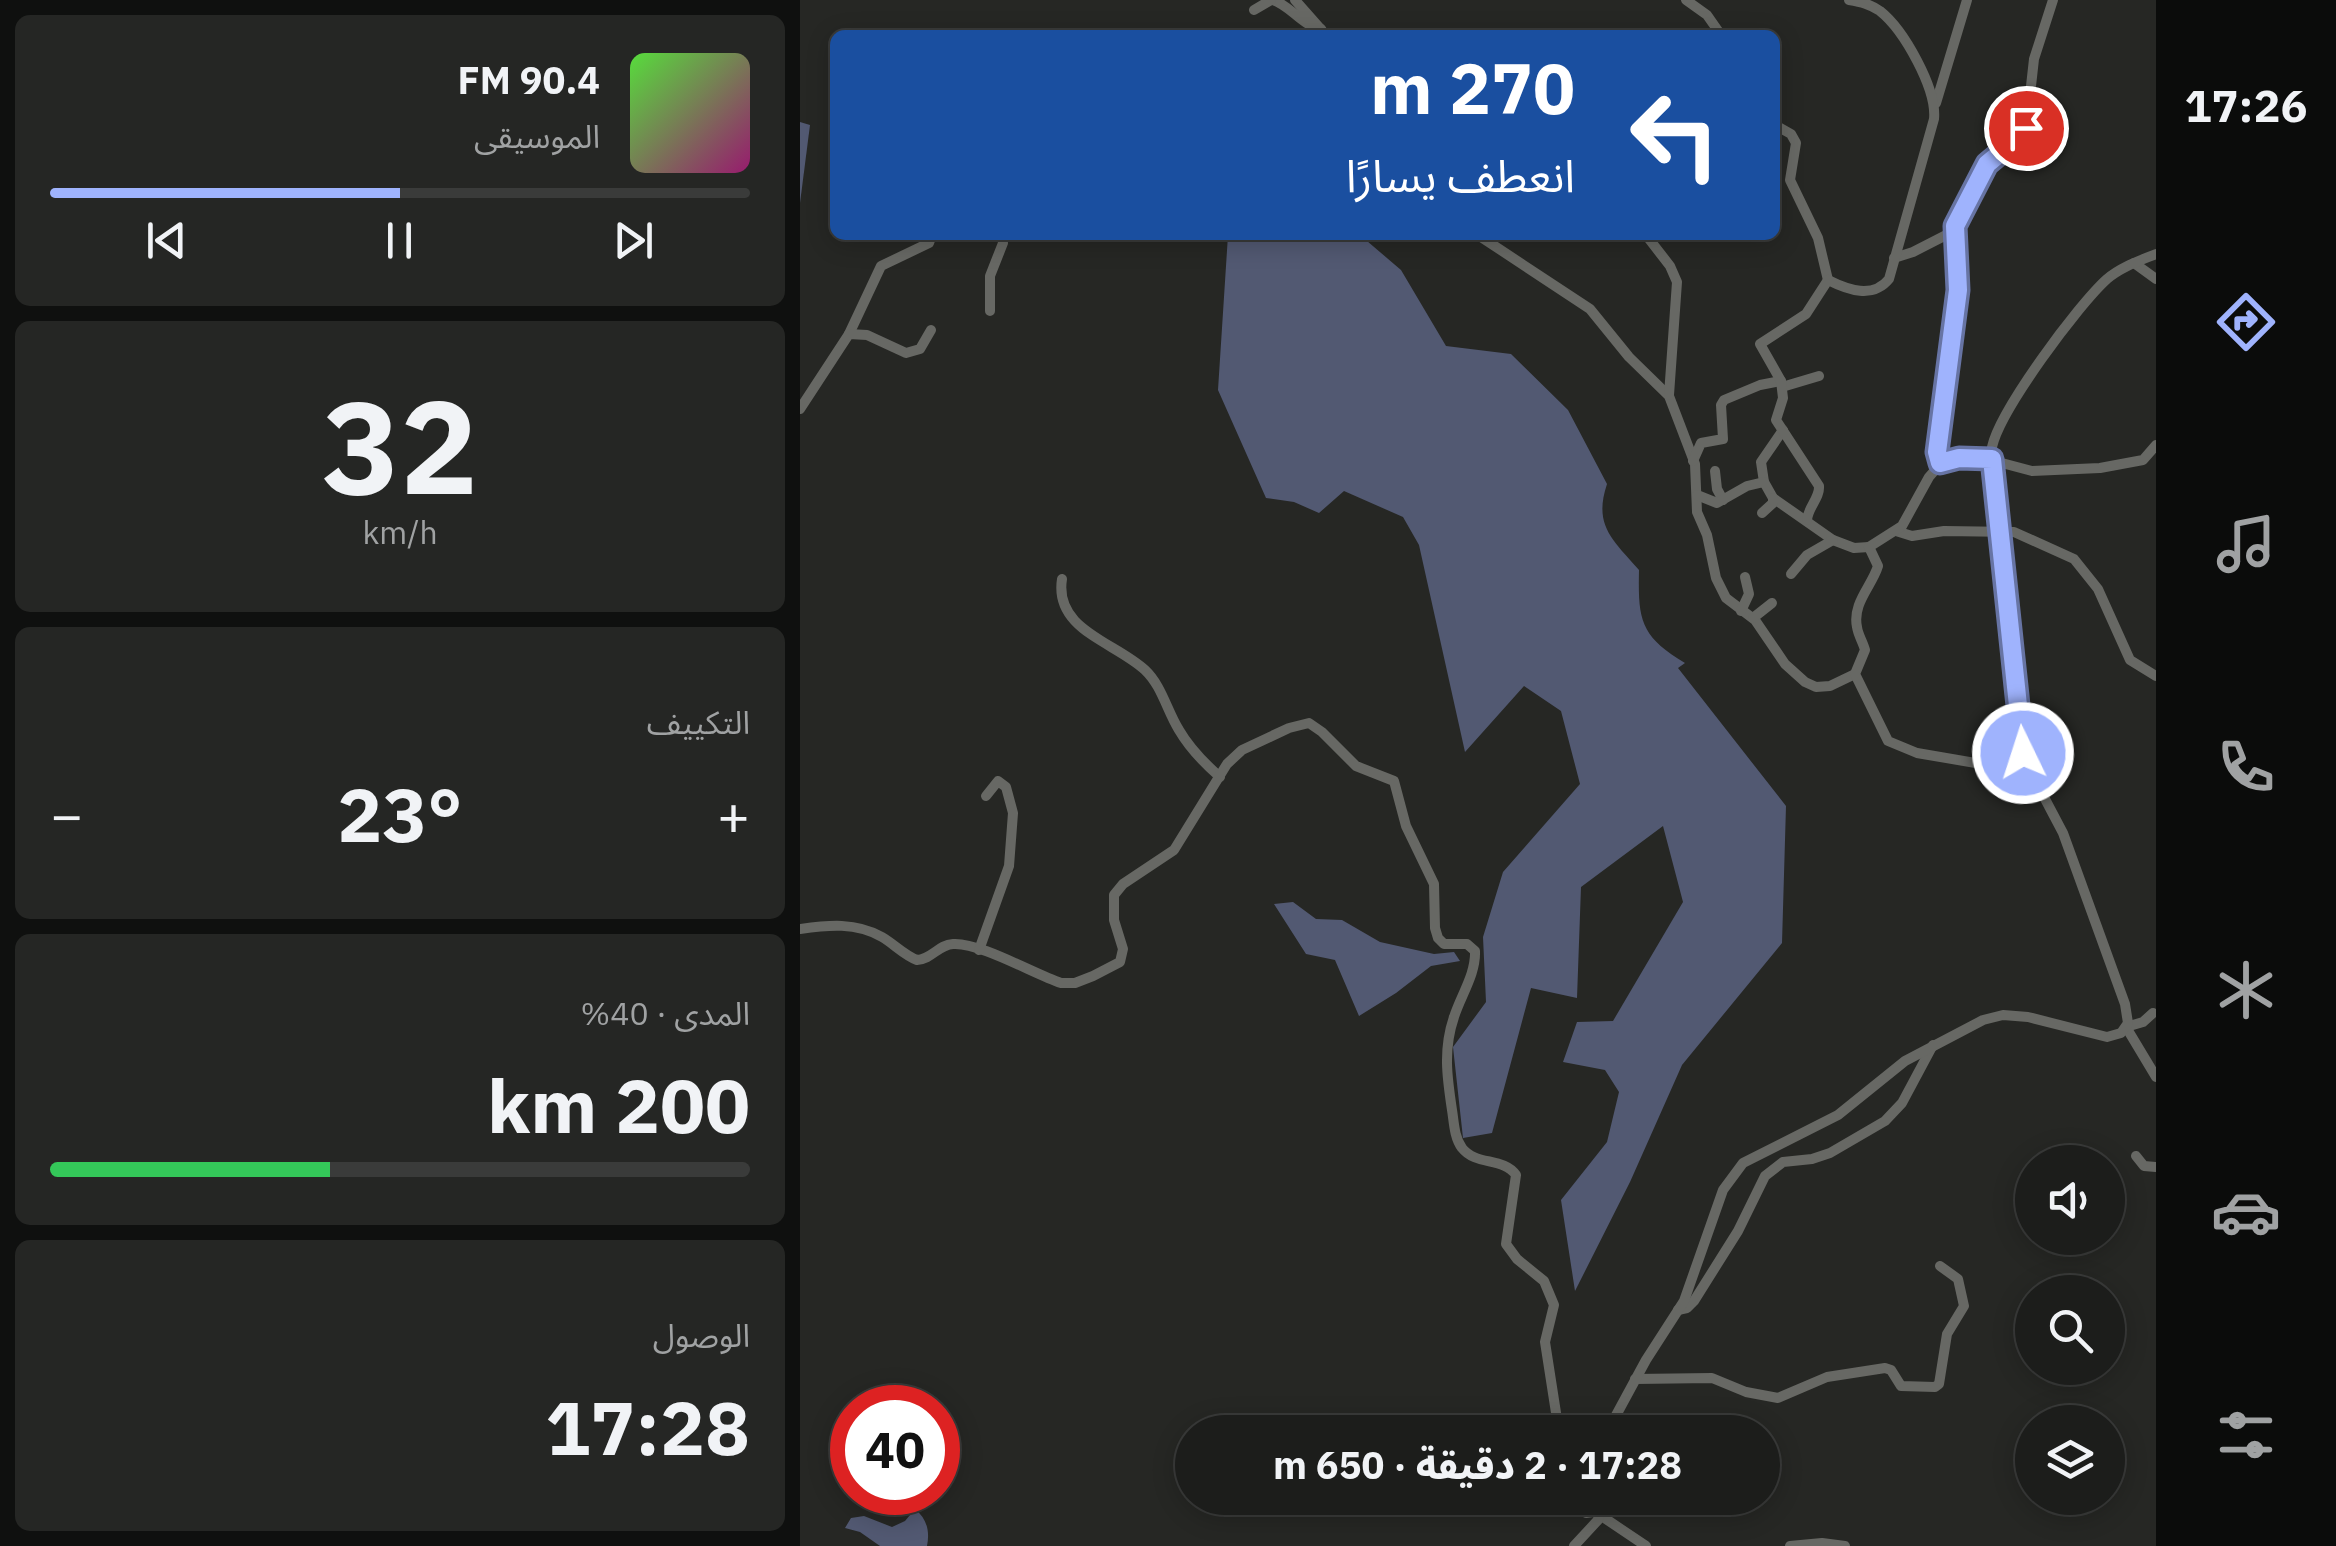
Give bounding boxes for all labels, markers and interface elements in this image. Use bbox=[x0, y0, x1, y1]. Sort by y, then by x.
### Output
text: 270 m bbox=[1370, 42, 1575, 133]
text: 90.4 FM bbox=[457, 55, 600, 104]
icon: left bbox=[1610, 70, 1740, 200]
text: 17:26 bbox=[2185, 76, 2307, 134]
pin bbox=[1984, 86, 2069, 171]
icon: arrive bbox=[1999, 101, 2054, 156]
text: الموسيقى bbox=[474, 115, 600, 157]
text: انعطف يسارًا bbox=[1346, 146, 1575, 204]
icon: previous bbox=[139, 213, 194, 268]
icon: pause bbox=[372, 213, 427, 268]
icon: next bbox=[606, 213, 661, 268]
icon: directions bbox=[2211, 287, 2281, 357]
text: 32 bbox=[322, 361, 478, 530]
icon: music bbox=[2211, 509, 2281, 579]
text: km/h bbox=[362, 511, 438, 553]
text: التكييف bbox=[647, 701, 750, 743]
position arrow bbox=[1971, 701, 2075, 805]
icon: phone bbox=[2211, 732, 2281, 802]
text: 23° bbox=[337, 765, 463, 863]
text: − bbox=[50, 779, 83, 850]
text: + bbox=[717, 779, 750, 850]
icon: climate bbox=[2211, 955, 2281, 1025]
text: المدى · 40% bbox=[581, 992, 750, 1034]
text: 200 km bbox=[487, 1056, 750, 1154]
map controls bbox=[2015, 1145, 2125, 1515]
button: sound bbox=[2015, 1145, 2125, 1255]
icon: car bbox=[2211, 1177, 2281, 1247]
button: search bbox=[2015, 1275, 2125, 1385]
text: الوصول bbox=[653, 1314, 750, 1356]
text: 17:28 bbox=[545, 1378, 750, 1476]
speed limit sign: 40 bbox=[830, 1385, 960, 1515]
icon: filters bbox=[2211, 1400, 2281, 1470]
button: layers bbox=[2015, 1405, 2125, 1515]
text: 17:28 · 2 دقيقة · 650 m bbox=[1273, 1440, 1682, 1489]

